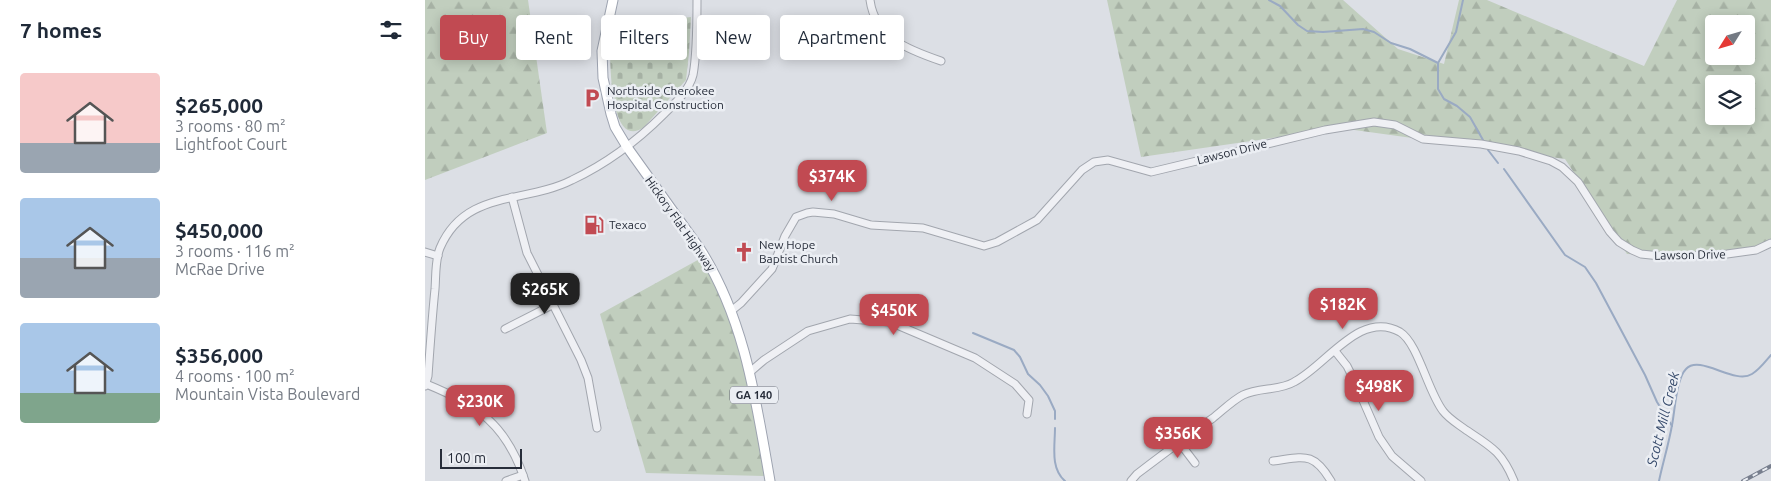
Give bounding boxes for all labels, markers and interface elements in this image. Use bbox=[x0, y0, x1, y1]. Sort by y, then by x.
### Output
chip: Buy bbox=[440, 15, 506, 60]
chip: Rent bbox=[516, 15, 591, 60]
chip: Filters bbox=[601, 15, 687, 60]
chip: New bbox=[697, 15, 770, 60]
chip: Apartment bbox=[780, 15, 904, 60]
north arrow bbox=[1705, 15, 1755, 65]
map controls bbox=[1705, 15, 1755, 125]
icon: filters bbox=[377, 16, 405, 44]
text: 7 homes bbox=[20, 18, 102, 42]
button: layers bbox=[1705, 75, 1755, 125]
place label: Northside Cherokee Hospital Construction bbox=[607, 84, 724, 111]
parking icon: Northside Cherokee Hospital Construction bbox=[581, 87, 603, 109]
icon: home bbox=[60, 93, 120, 153]
text: $265,000 bbox=[175, 93, 263, 117]
text: 3 rooms · 80 m² bbox=[175, 117, 286, 135]
text: Lightfoot Court bbox=[175, 135, 287, 153]
street label: Lawson Drive bbox=[1195, 137, 1268, 167]
pin: $374K bbox=[797, 160, 867, 202]
text: $374K bbox=[809, 167, 855, 185]
street label: Hickory Flat Highway bbox=[643, 174, 718, 274]
fuel station icon: Texaco bbox=[583, 214, 605, 236]
icon: home bbox=[60, 218, 120, 278]
text: $450,000 bbox=[175, 218, 263, 242]
place label: Texaco bbox=[609, 218, 646, 231]
place label: New Hope Baptist Church bbox=[759, 238, 838, 265]
church icon: New Hope Baptist Church bbox=[733, 241, 755, 263]
text: 3 rooms · 116 m² bbox=[175, 242, 295, 260]
street label: Lawson Drive bbox=[1654, 247, 1726, 262]
text: McRae Drive bbox=[175, 260, 265, 278]
pin: $265K bbox=[510, 272, 580, 315]
text: $265K bbox=[522, 280, 568, 298]
pin: $182K bbox=[1308, 288, 1378, 330]
pin: $450K bbox=[859, 294, 929, 336]
text: $182K bbox=[1320, 295, 1366, 313]
text: $450K bbox=[871, 301, 917, 319]
icon: home bbox=[60, 343, 120, 403]
text: $356,000 bbox=[175, 343, 263, 367]
text: 4 rooms · 100 m² bbox=[175, 367, 295, 385]
water label: Scott Mill Creek bbox=[1643, 369, 1683, 469]
pin: $498K bbox=[1344, 370, 1414, 412]
text: $498K bbox=[1356, 377, 1402, 395]
pin: $230K bbox=[445, 384, 515, 427]
text: Mountain Vista Boulevard bbox=[175, 385, 360, 403]
road number: GA 140 bbox=[730, 386, 778, 404]
text: $230K bbox=[457, 392, 503, 410]
pin: $356K bbox=[1143, 416, 1213, 459]
text: $356K bbox=[1155, 424, 1201, 442]
scale bar bbox=[440, 446, 523, 469]
text: 100 m bbox=[447, 450, 486, 466]

